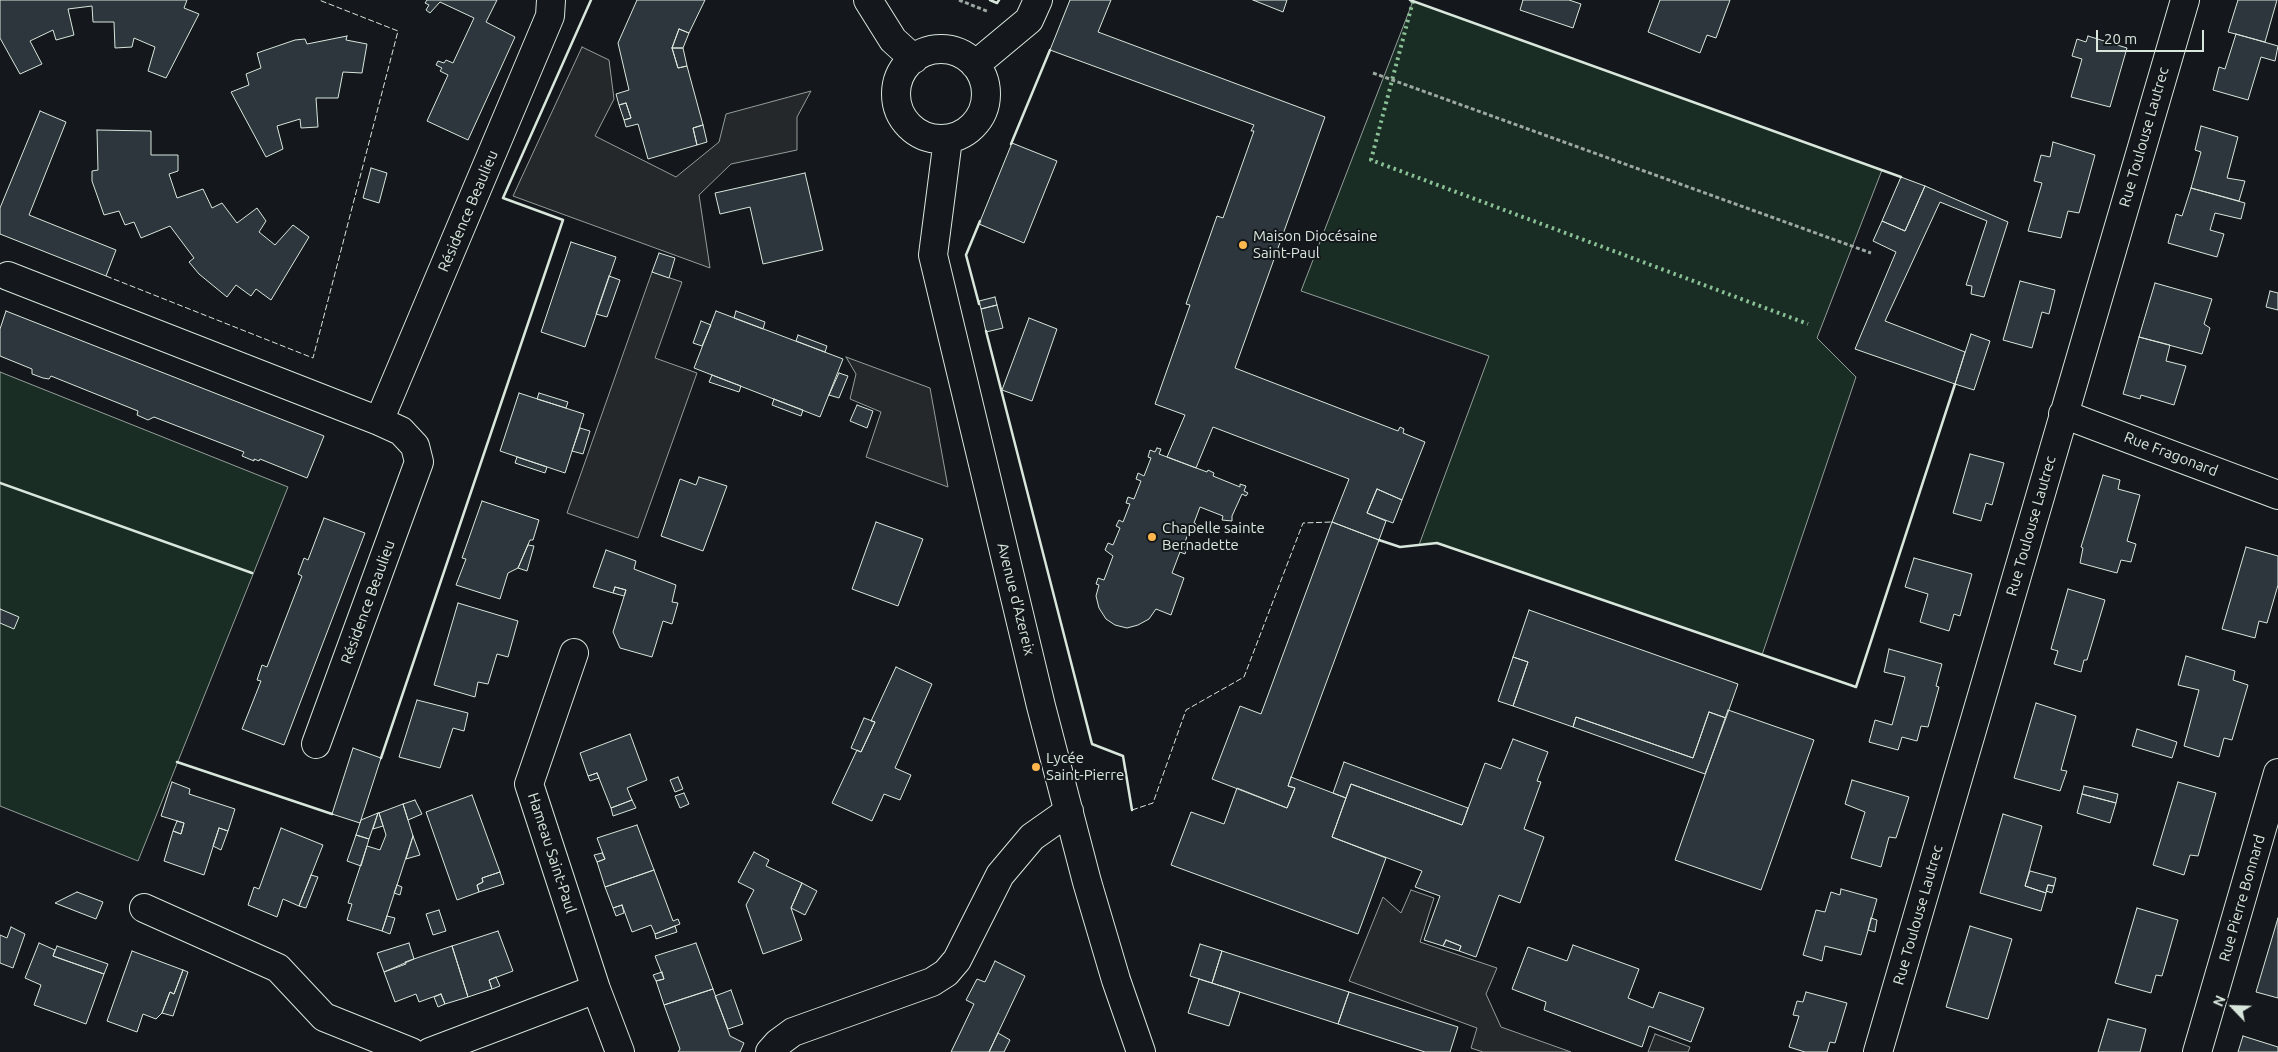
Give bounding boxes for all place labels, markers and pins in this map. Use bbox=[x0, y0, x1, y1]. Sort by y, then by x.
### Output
place label: Maison Diocésaine Saint-Paul bbox=[1253, 227, 1378, 262]
marker: Maison Diocésaine Saint-Paul bbox=[1237, 239, 1249, 251]
place label: Chapelle sainte Bernadette bbox=[1162, 519, 1265, 554]
marker: Chapelle sainte Bernadette bbox=[1146, 531, 1158, 543]
place label: Lycée Saint-Pierre bbox=[1046, 749, 1124, 784]
marker: Lycée Saint-Pierre bbox=[1030, 761, 1042, 773]

